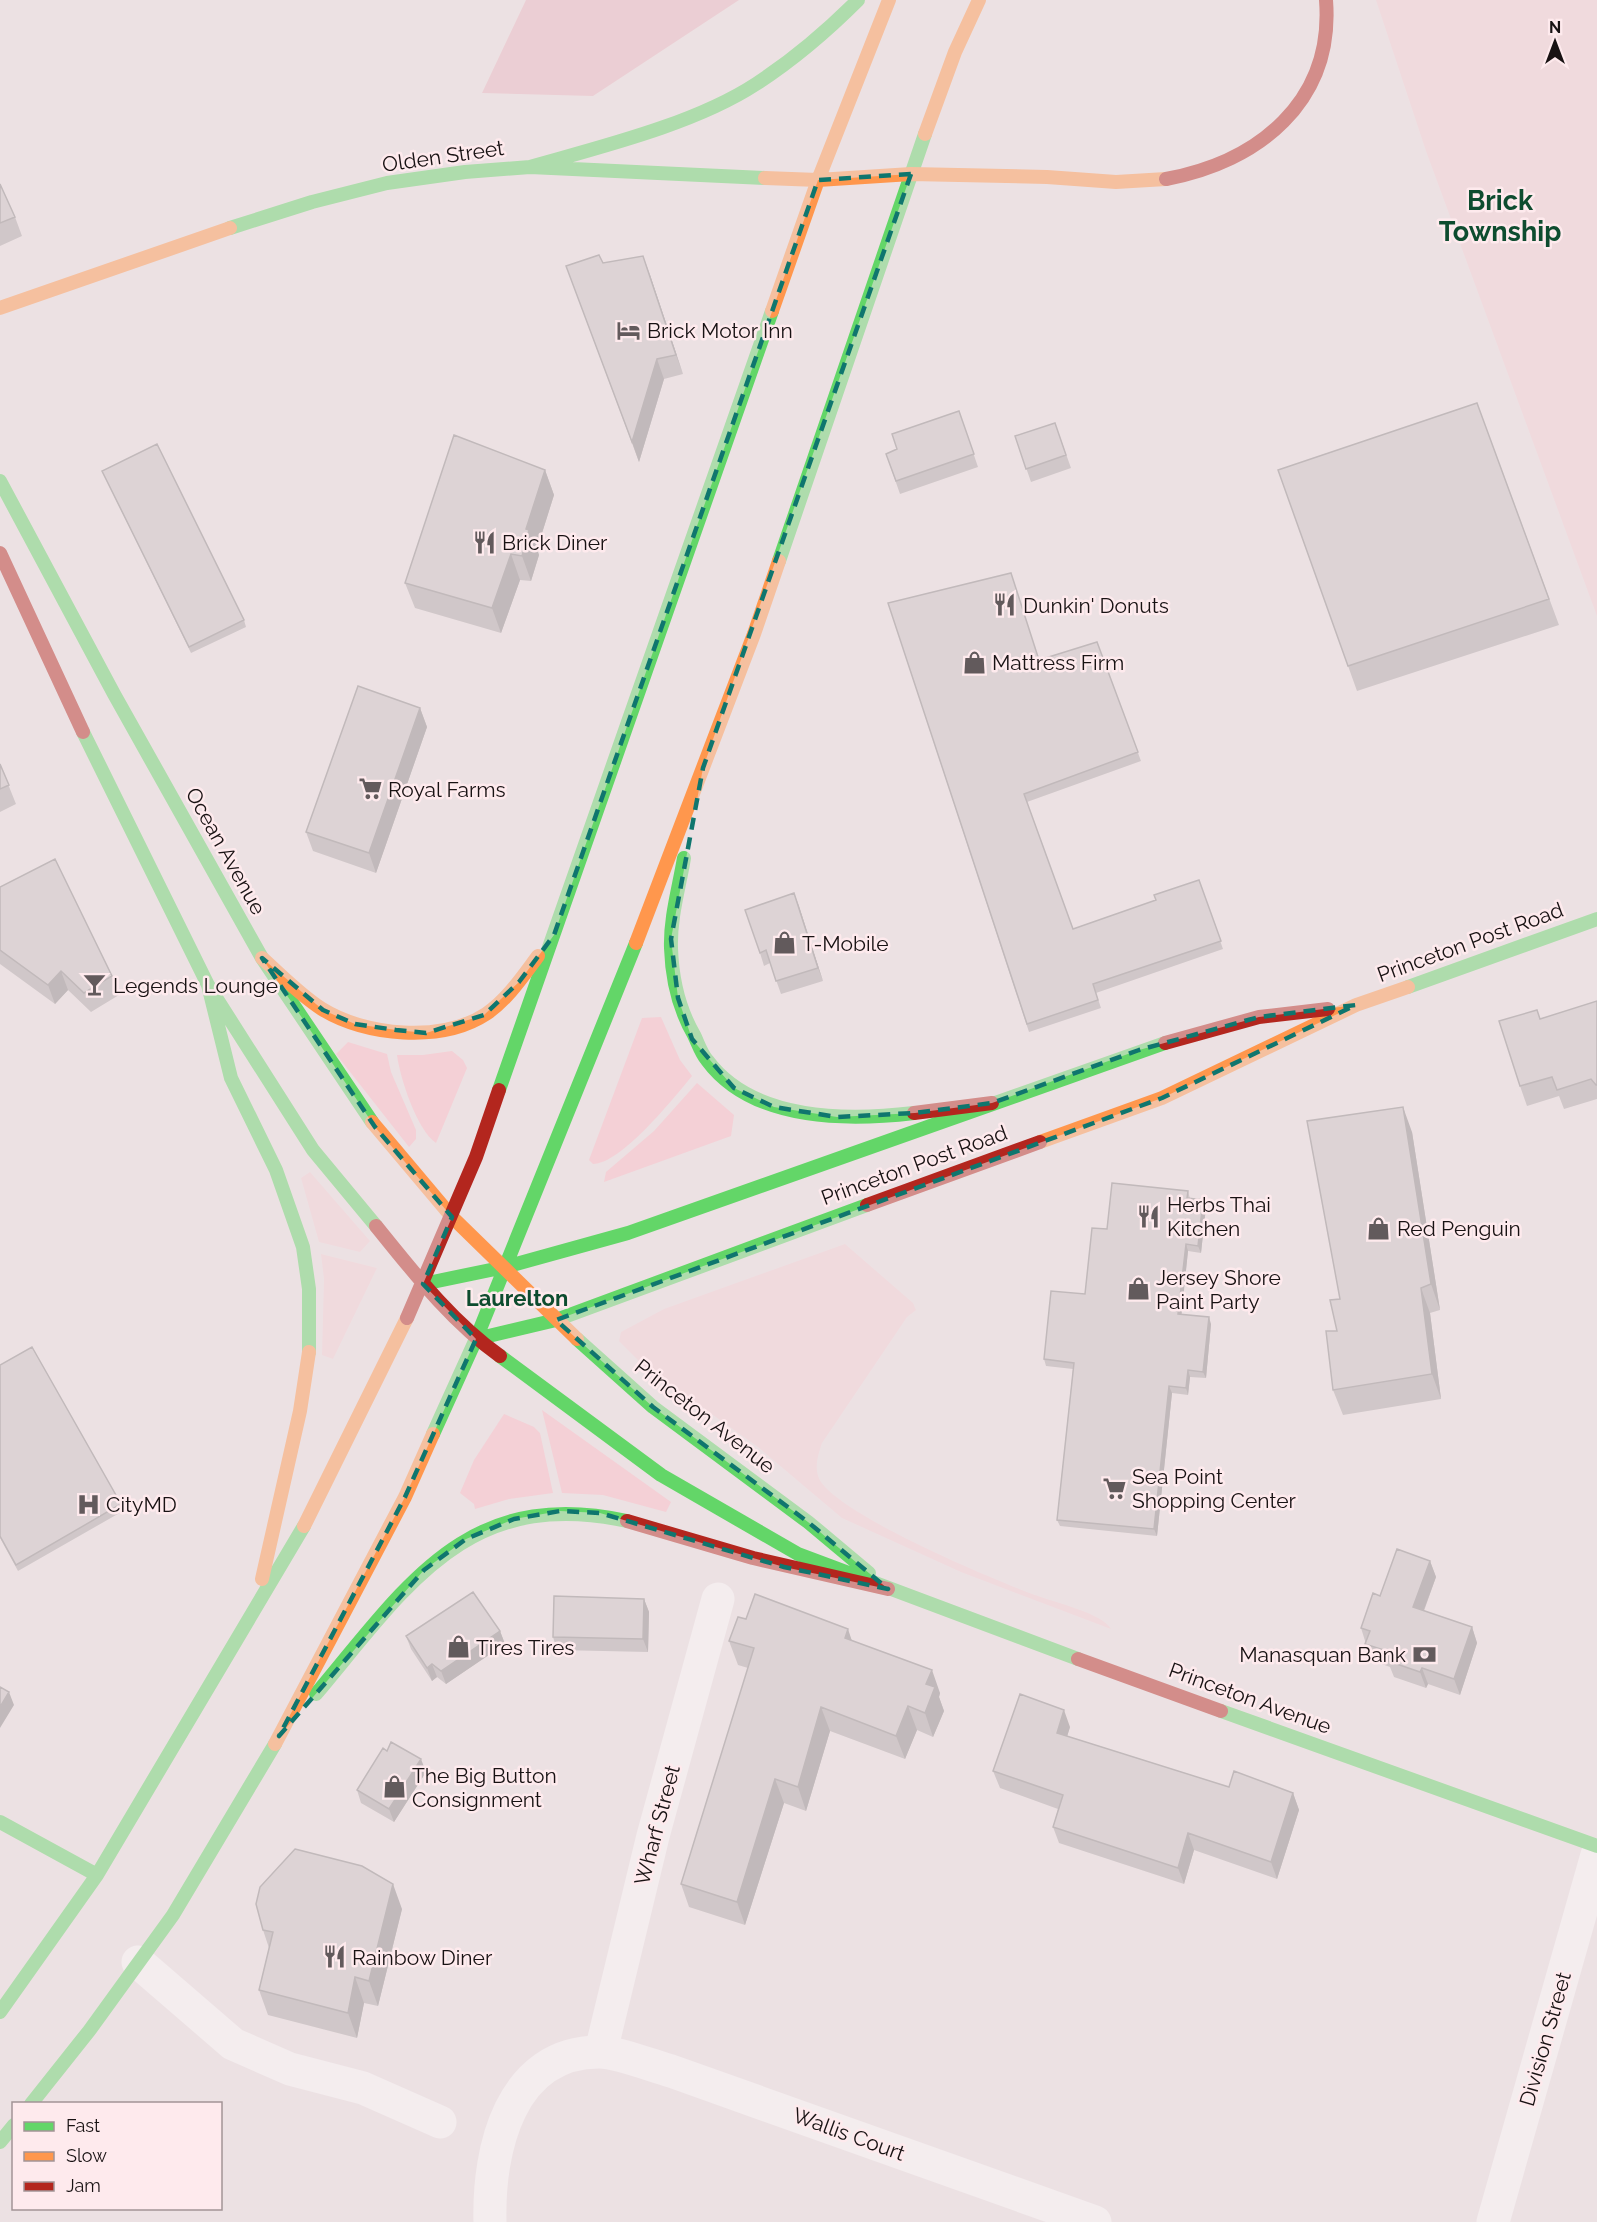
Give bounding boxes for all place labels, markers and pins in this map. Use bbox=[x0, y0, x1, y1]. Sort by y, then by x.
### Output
hotel icon: Brick Motor Inn bbox=[616, 317, 642, 343]
place label: Brick Motor Inn bbox=[647, 318, 793, 343]
restaurant icon: Brick Diner bbox=[471, 529, 497, 555]
place label: Brick Diner bbox=[502, 530, 608, 555]
restaurant icon: Dunkin' Donuts bbox=[992, 592, 1018, 618]
place label: Dunkin' Donuts bbox=[1023, 593, 1169, 618]
shop icon: Mattress Firm bbox=[961, 649, 987, 675]
place label: Mattress Firm bbox=[992, 650, 1124, 675]
supermarket icon: Royal Farms bbox=[357, 776, 383, 802]
place label: Royal Farms bbox=[388, 777, 506, 802]
shop icon: T-Mobile bbox=[771, 930, 797, 956]
place label: T-Mobile bbox=[802, 931, 889, 956]
bar icon: Legends Lounge bbox=[82, 972, 108, 998]
place label: Legends Lounge bbox=[113, 973, 278, 998]
place label: Herbs Thai Kitchen bbox=[1167, 1192, 1271, 1241]
restaurant icon: Herbs Thai Kitchen bbox=[1136, 1203, 1162, 1229]
shop icon: Red Penguin bbox=[1366, 1215, 1392, 1241]
place label: Red Penguin bbox=[1397, 1216, 1521, 1241]
place label: Jersey Shore Paint Party bbox=[1156, 1265, 1281, 1314]
shop icon: Jersey Shore Paint Party bbox=[1125, 1276, 1151, 1302]
place label: Sea Point Shopping Center bbox=[1132, 1464, 1297, 1513]
supermarket icon: Sea Point Shopping Center bbox=[1101, 1475, 1127, 1501]
hospital icon: CityMD bbox=[75, 1491, 101, 1517]
place label: CityMD bbox=[106, 1492, 177, 1517]
shop icon: Tires Tires bbox=[445, 1634, 471, 1660]
place label: Tires Tires bbox=[476, 1635, 575, 1660]
bank icon: Manasquan Bank bbox=[1411, 1641, 1437, 1667]
place label: Manasquan Bank bbox=[1239, 1642, 1406, 1667]
place label: The Big Button Consignment bbox=[412, 1763, 557, 1812]
shop icon: The Big Button Consignment bbox=[381, 1774, 407, 1800]
restaurant icon: Rainbow Diner bbox=[321, 1944, 347, 1970]
place label: Rainbow Diner bbox=[352, 1945, 493, 1970]

